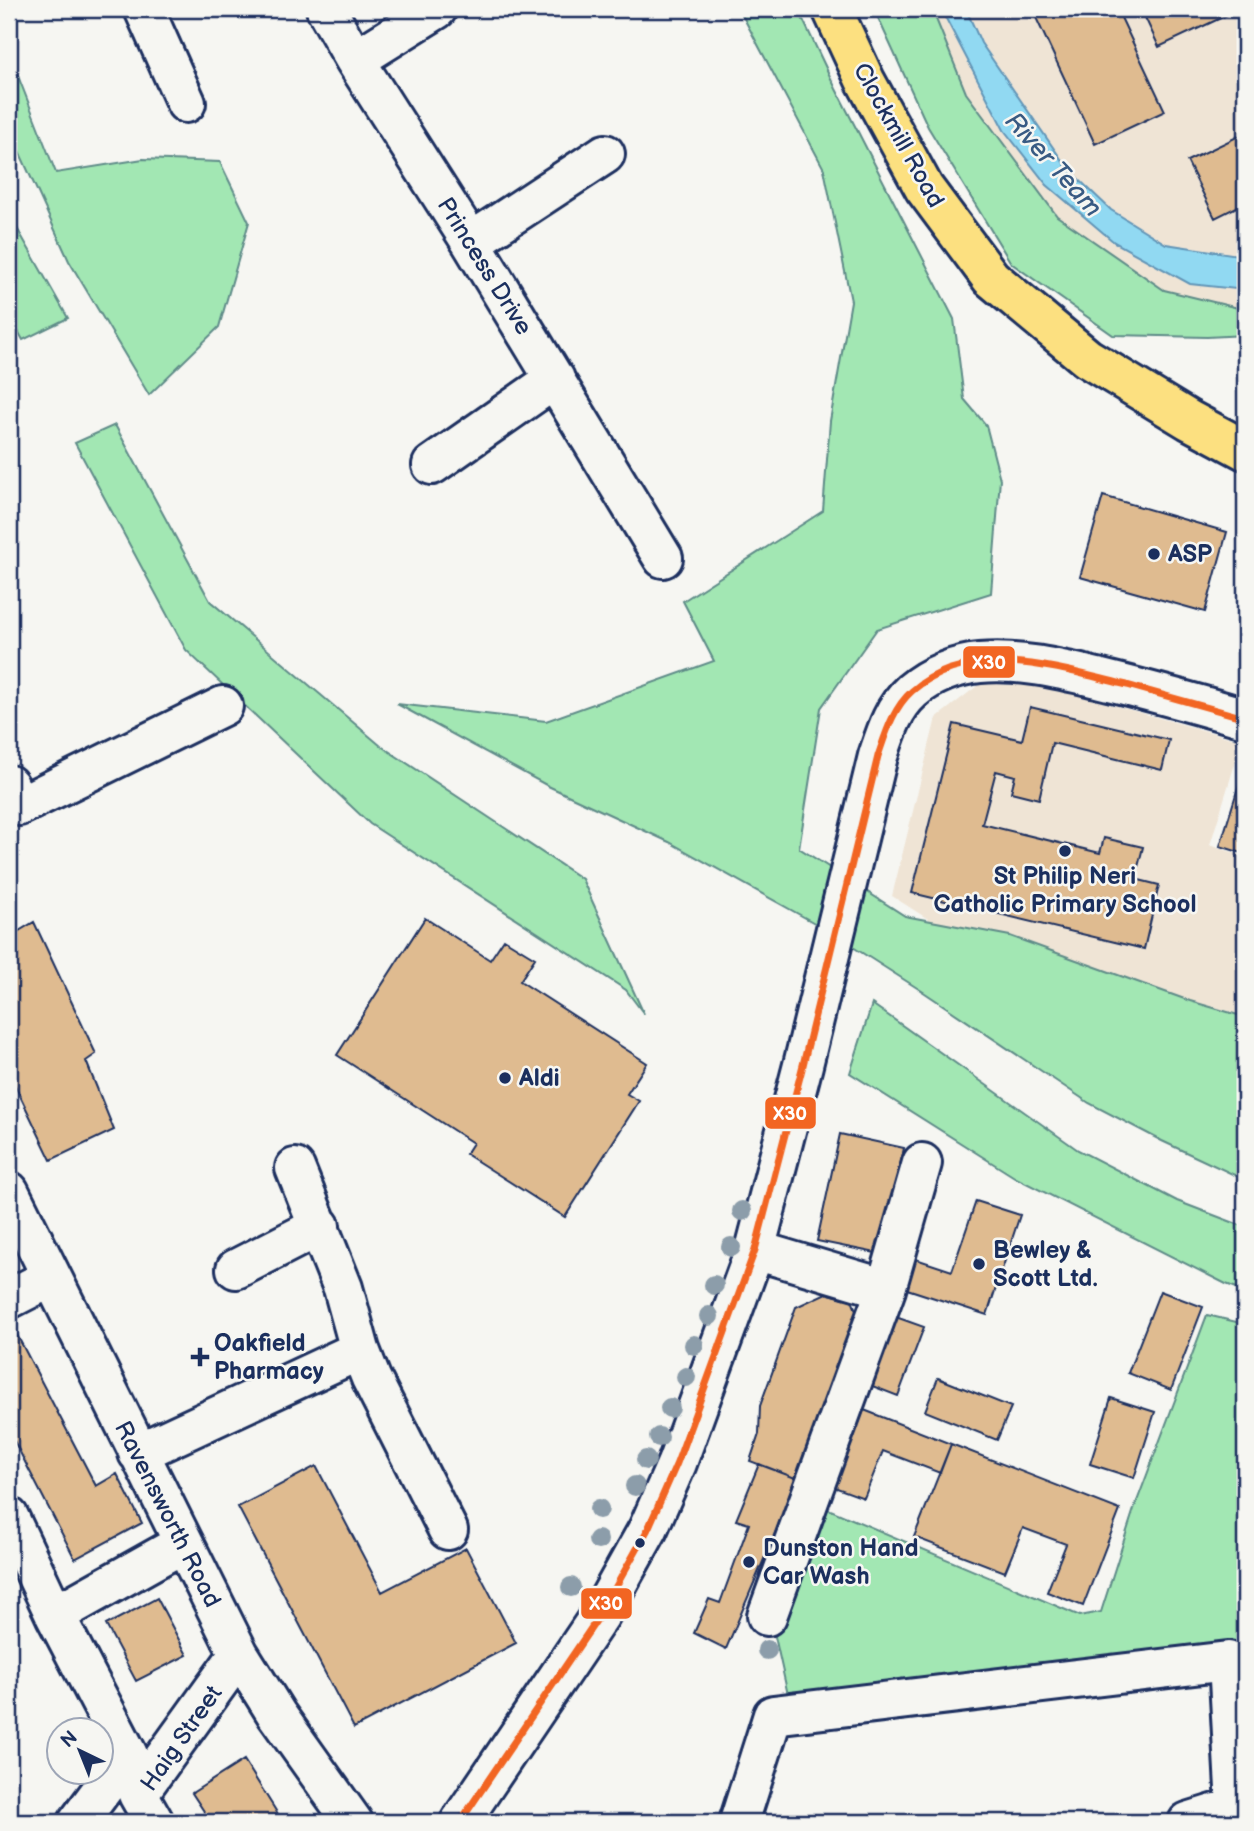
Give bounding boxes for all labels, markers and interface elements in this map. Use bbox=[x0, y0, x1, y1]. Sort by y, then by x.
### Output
street label: Clockmill Road bbox=[847, 58, 950, 213]
water label: River Team bbox=[998, 106, 1108, 224]
street label: Princess Drive bbox=[431, 192, 538, 340]
place label: ASP bbox=[1167, 540, 1212, 569]
marker: ASP bbox=[1146, 546, 1162, 562]
line badge: X30 bbox=[962, 645, 1016, 679]
text: X30 bbox=[972, 652, 1006, 675]
marker: St Philip Neri Catholic Primary School bbox=[1057, 843, 1073, 859]
place label: St Philip Neri Catholic Primary School bbox=[934, 862, 1196, 919]
place label: Aldi bbox=[518, 1064, 560, 1093]
marker: Aldi bbox=[497, 1070, 513, 1086]
line badge: X30 bbox=[764, 1096, 817, 1130]
text: X30 bbox=[773, 1103, 807, 1126]
place label: Bewley & Scott Ltd. bbox=[993, 1236, 1098, 1293]
marker: Bewley & Scott Ltd. bbox=[971, 1256, 987, 1272]
place label: Oakfield Pharmacy bbox=[214, 1329, 324, 1386]
marker: Oakfield Pharmacy bbox=[192, 1349, 208, 1365]
street label: Ravensworth Road bbox=[108, 1416, 227, 1612]
place label: Dunston Hand Car Wash bbox=[763, 1534, 919, 1591]
unlabelled marker bbox=[633, 1536, 647, 1550]
marker: Dunston Hand Car Wash bbox=[741, 1554, 757, 1570]
line badge: X30 bbox=[580, 1587, 633, 1620]
text: X30 bbox=[589, 1593, 623, 1616]
street label: Haig Street bbox=[134, 1679, 229, 1797]
north arrow bbox=[46, 1716, 116, 1786]
text: N bbox=[56, 1726, 82, 1753]

